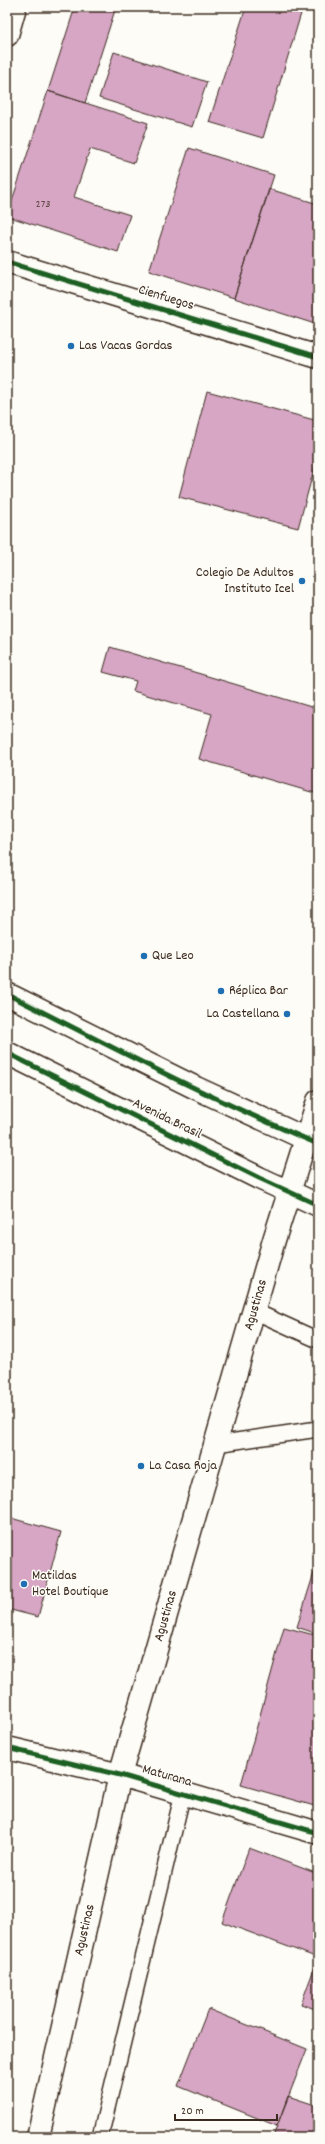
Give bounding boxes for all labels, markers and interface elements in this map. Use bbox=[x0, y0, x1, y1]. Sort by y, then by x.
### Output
house number: 273 bbox=[35, 196, 51, 213]
street label: Cienfuegos bbox=[136, 280, 197, 316]
place label: Las Vacas Gordas bbox=[79, 336, 173, 356]
marker: Las Vacas Gordas bbox=[66, 341, 76, 351]
place label: Colegio De Adultos Instituto Icel bbox=[196, 563, 295, 599]
marker: Colegio De Adultos Instituto Icel bbox=[297, 576, 307, 586]
place label: Que Leo bbox=[152, 946, 194, 966]
marker: Que Leo bbox=[139, 951, 149, 961]
place label: Réplica Bar bbox=[229, 981, 289, 1001]
marker: Réplica Bar bbox=[216, 986, 226, 996]
place label: La Castellana bbox=[207, 1004, 279, 1024]
marker: La Castellana bbox=[282, 1009, 292, 1019]
street label: Avenida Brasil bbox=[129, 1094, 206, 1145]
street label: Agustinas bbox=[239, 1277, 273, 1333]
place label: La Casa Roja bbox=[149, 1456, 217, 1476]
marker: La Casa Roja bbox=[136, 1461, 146, 1471]
place label: Matildas Hotel Boutique bbox=[32, 1566, 108, 1602]
marker: Matildas Hotel Boutique bbox=[19, 1579, 29, 1589]
street label: Agustinas bbox=[149, 1588, 183, 1644]
street label: Maturana bbox=[140, 1759, 195, 1793]
street label: Agustinas bbox=[69, 1902, 101, 1958]
scale bar bbox=[175, 2096, 277, 2122]
text: 20 m bbox=[181, 2103, 204, 2120]

